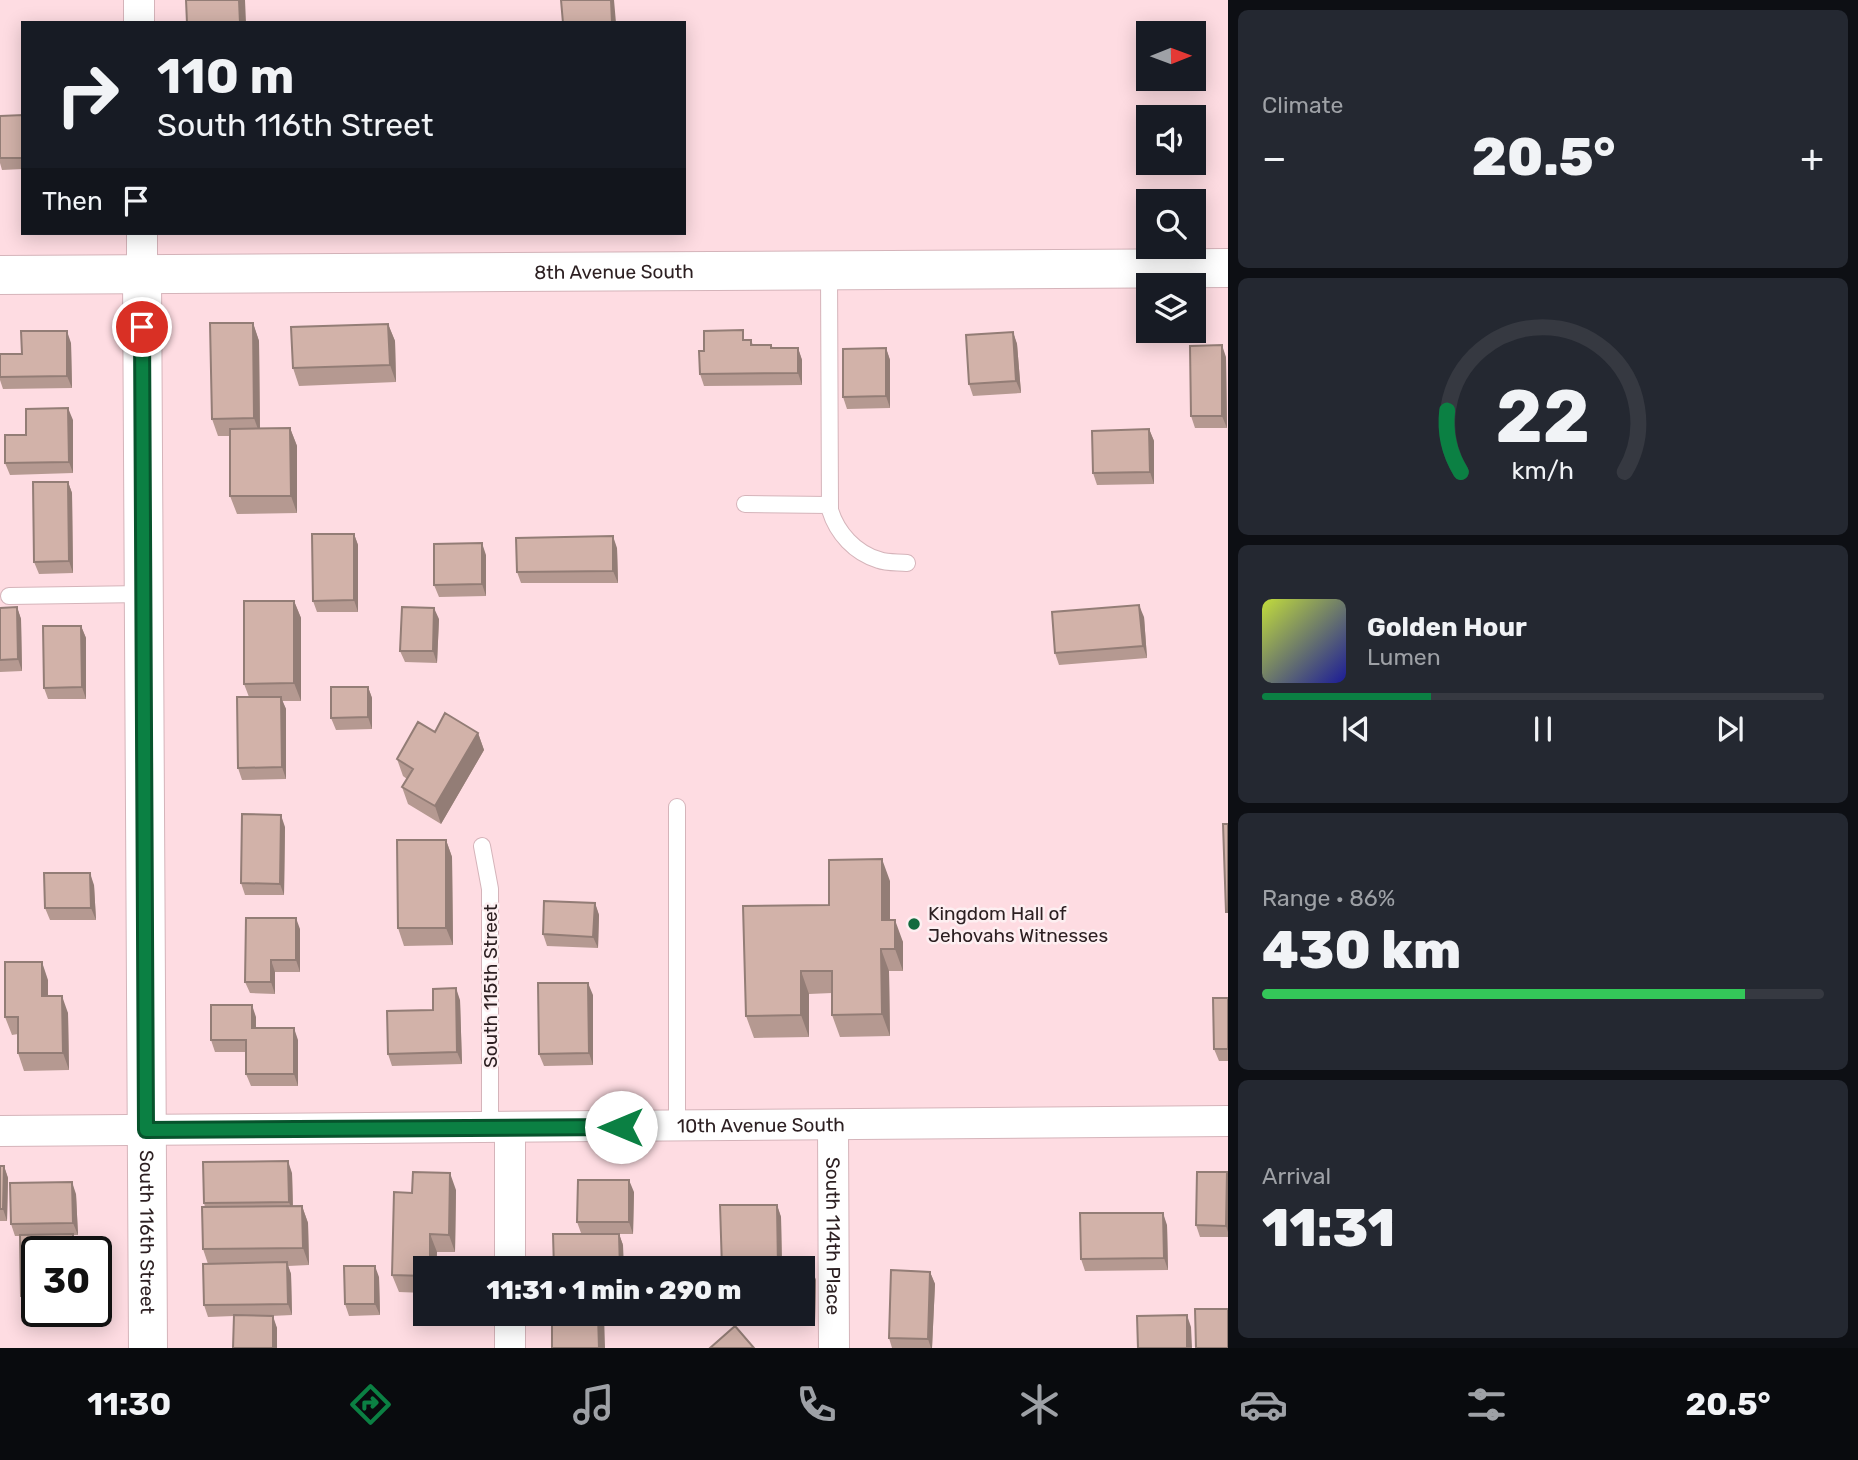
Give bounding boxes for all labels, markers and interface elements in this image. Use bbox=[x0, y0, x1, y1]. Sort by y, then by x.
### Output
north arrow bbox=[1136, 21, 1206, 91]
map controls bbox=[1136, 21, 1206, 343]
text: 110 m bbox=[157, 47, 294, 105]
icon: right bbox=[42, 49, 133, 140]
text: Climate bbox=[1262, 91, 1343, 119]
button: sound bbox=[1136, 105, 1206, 175]
text: South 116th Street bbox=[157, 106, 433, 144]
text: 20.5° bbox=[1472, 126, 1615, 188]
text: − bbox=[1262, 135, 1287, 181]
text: + bbox=[1800, 135, 1824, 181]
icon: arrive bbox=[117, 182, 155, 220]
text: Then bbox=[42, 186, 103, 217]
button: search bbox=[1136, 189, 1206, 259]
street label: 8th Avenue South bbox=[534, 260, 694, 284]
button: layers bbox=[1136, 273, 1206, 343]
pin bbox=[112, 297, 172, 357]
icon: arrive bbox=[123, 308, 161, 346]
text: 22 bbox=[1496, 375, 1590, 461]
text: km/h bbox=[1512, 456, 1574, 485]
text: Golden Hour bbox=[1367, 612, 1527, 643]
text: Lumen bbox=[1367, 643, 1441, 671]
icon: previous bbox=[1337, 710, 1375, 748]
icon: pause bbox=[1524, 710, 1562, 748]
icon: next bbox=[1711, 710, 1749, 748]
text: Range · 86% bbox=[1262, 884, 1395, 912]
place label: Kingdom Hall of Jehovahs Witnesses bbox=[928, 902, 1108, 947]
street label: South 115th Street bbox=[479, 903, 502, 1068]
marker: Kingdom Hall of Jehovahs Witnesses bbox=[906, 916, 922, 932]
text: 430 km bbox=[1262, 919, 1461, 981]
position arrow bbox=[584, 1090, 658, 1164]
street label: 10th Avenue South bbox=[677, 1113, 845, 1137]
street label: South 116th Street bbox=[135, 1150, 159, 1315]
street label: South 114th Place bbox=[821, 1157, 845, 1315]
text: Arrival bbox=[1262, 1162, 1331, 1190]
text: 11:31 bbox=[1262, 1197, 1395, 1259]
speed limit sign: 30 bbox=[21, 1236, 112, 1327]
text: 11:31 · 1 min · 290 m bbox=[487, 1275, 741, 1306]
icon: directions bbox=[346, 1380, 395, 1429]
icon: music bbox=[569, 1380, 618, 1429]
icon: phone bbox=[792, 1380, 841, 1429]
icon: climate bbox=[1015, 1380, 1064, 1429]
icon: car bbox=[1239, 1380, 1288, 1429]
icon: filters bbox=[1462, 1380, 1511, 1429]
text: 11:30 bbox=[87, 1385, 171, 1423]
text: 20.5° bbox=[1685, 1385, 1771, 1423]

